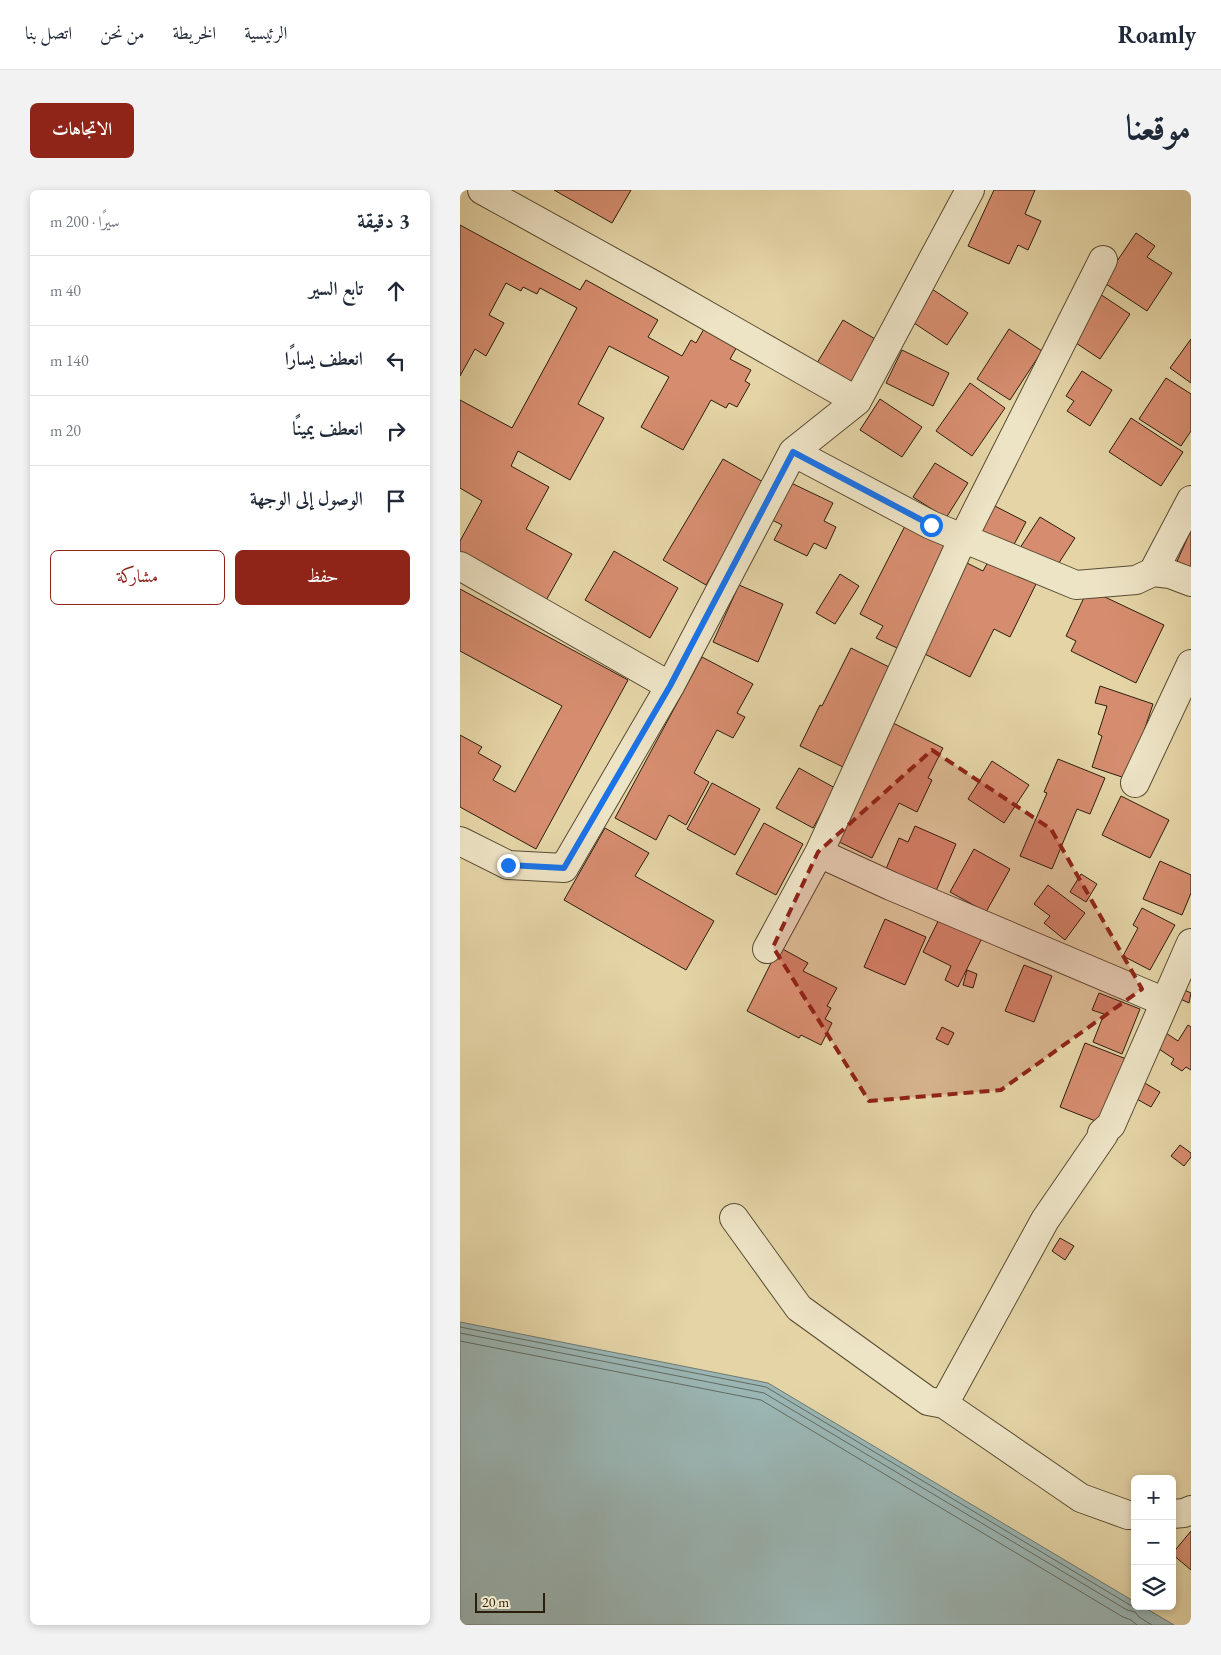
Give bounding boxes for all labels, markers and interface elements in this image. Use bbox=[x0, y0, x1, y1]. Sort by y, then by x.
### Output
text: Roamly bbox=[1118, 19, 1196, 50]
text: اتصل بنا bbox=[25, 21, 72, 44]
text: من نحن bbox=[100, 21, 144, 44]
text: الخريطة bbox=[172, 21, 216, 44]
text: الرئيسية bbox=[244, 21, 287, 44]
button: الاتجاهات bbox=[30, 103, 134, 158]
text: موقعنا bbox=[1126, 104, 1191, 149]
text: 3 دقيقة bbox=[357, 207, 410, 234]
text: سيرًا · 200 m bbox=[50, 211, 120, 232]
text: تابع السير bbox=[309, 276, 363, 301]
icon: ahead bbox=[382, 277, 410, 305]
text: 40 m bbox=[50, 280, 81, 301]
text: انعطف يسارًا bbox=[285, 346, 363, 371]
icon: left bbox=[382, 347, 410, 375]
text: 140 m bbox=[50, 350, 89, 371]
text: انعطف يمينًا bbox=[292, 416, 363, 441]
icon: right bbox=[382, 417, 410, 445]
text: 20 m bbox=[50, 420, 81, 441]
text: الوصول إلى الوجهة bbox=[250, 486, 363, 511]
icon: arrive bbox=[382, 487, 410, 515]
route start bbox=[920, 514, 943, 537]
button: مشاركة bbox=[50, 550, 225, 605]
button: حفظ bbox=[235, 550, 410, 605]
route end bbox=[497, 854, 520, 877]
map controls bbox=[1131, 1475, 1176, 1610]
button: + bbox=[1131, 1475, 1176, 1520]
button: − bbox=[1131, 1520, 1176, 1565]
button: layers bbox=[1131, 1565, 1176, 1610]
scale bar bbox=[475, 1590, 545, 1613]
text: 20 m bbox=[482, 1593, 509, 1611]

